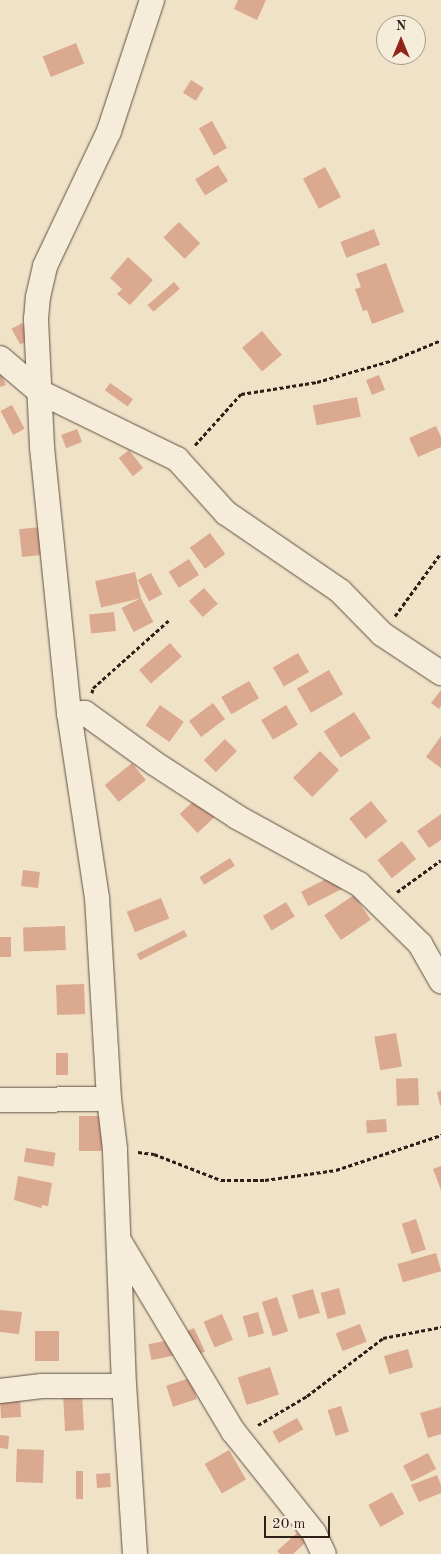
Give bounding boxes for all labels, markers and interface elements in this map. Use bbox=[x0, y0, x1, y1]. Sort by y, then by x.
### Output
north arrow bbox=[376, 15, 426, 65]
text: N bbox=[396, 19, 406, 33]
scale bar bbox=[266, 1506, 332, 1538]
text: 20 m bbox=[272, 1517, 306, 1532]

